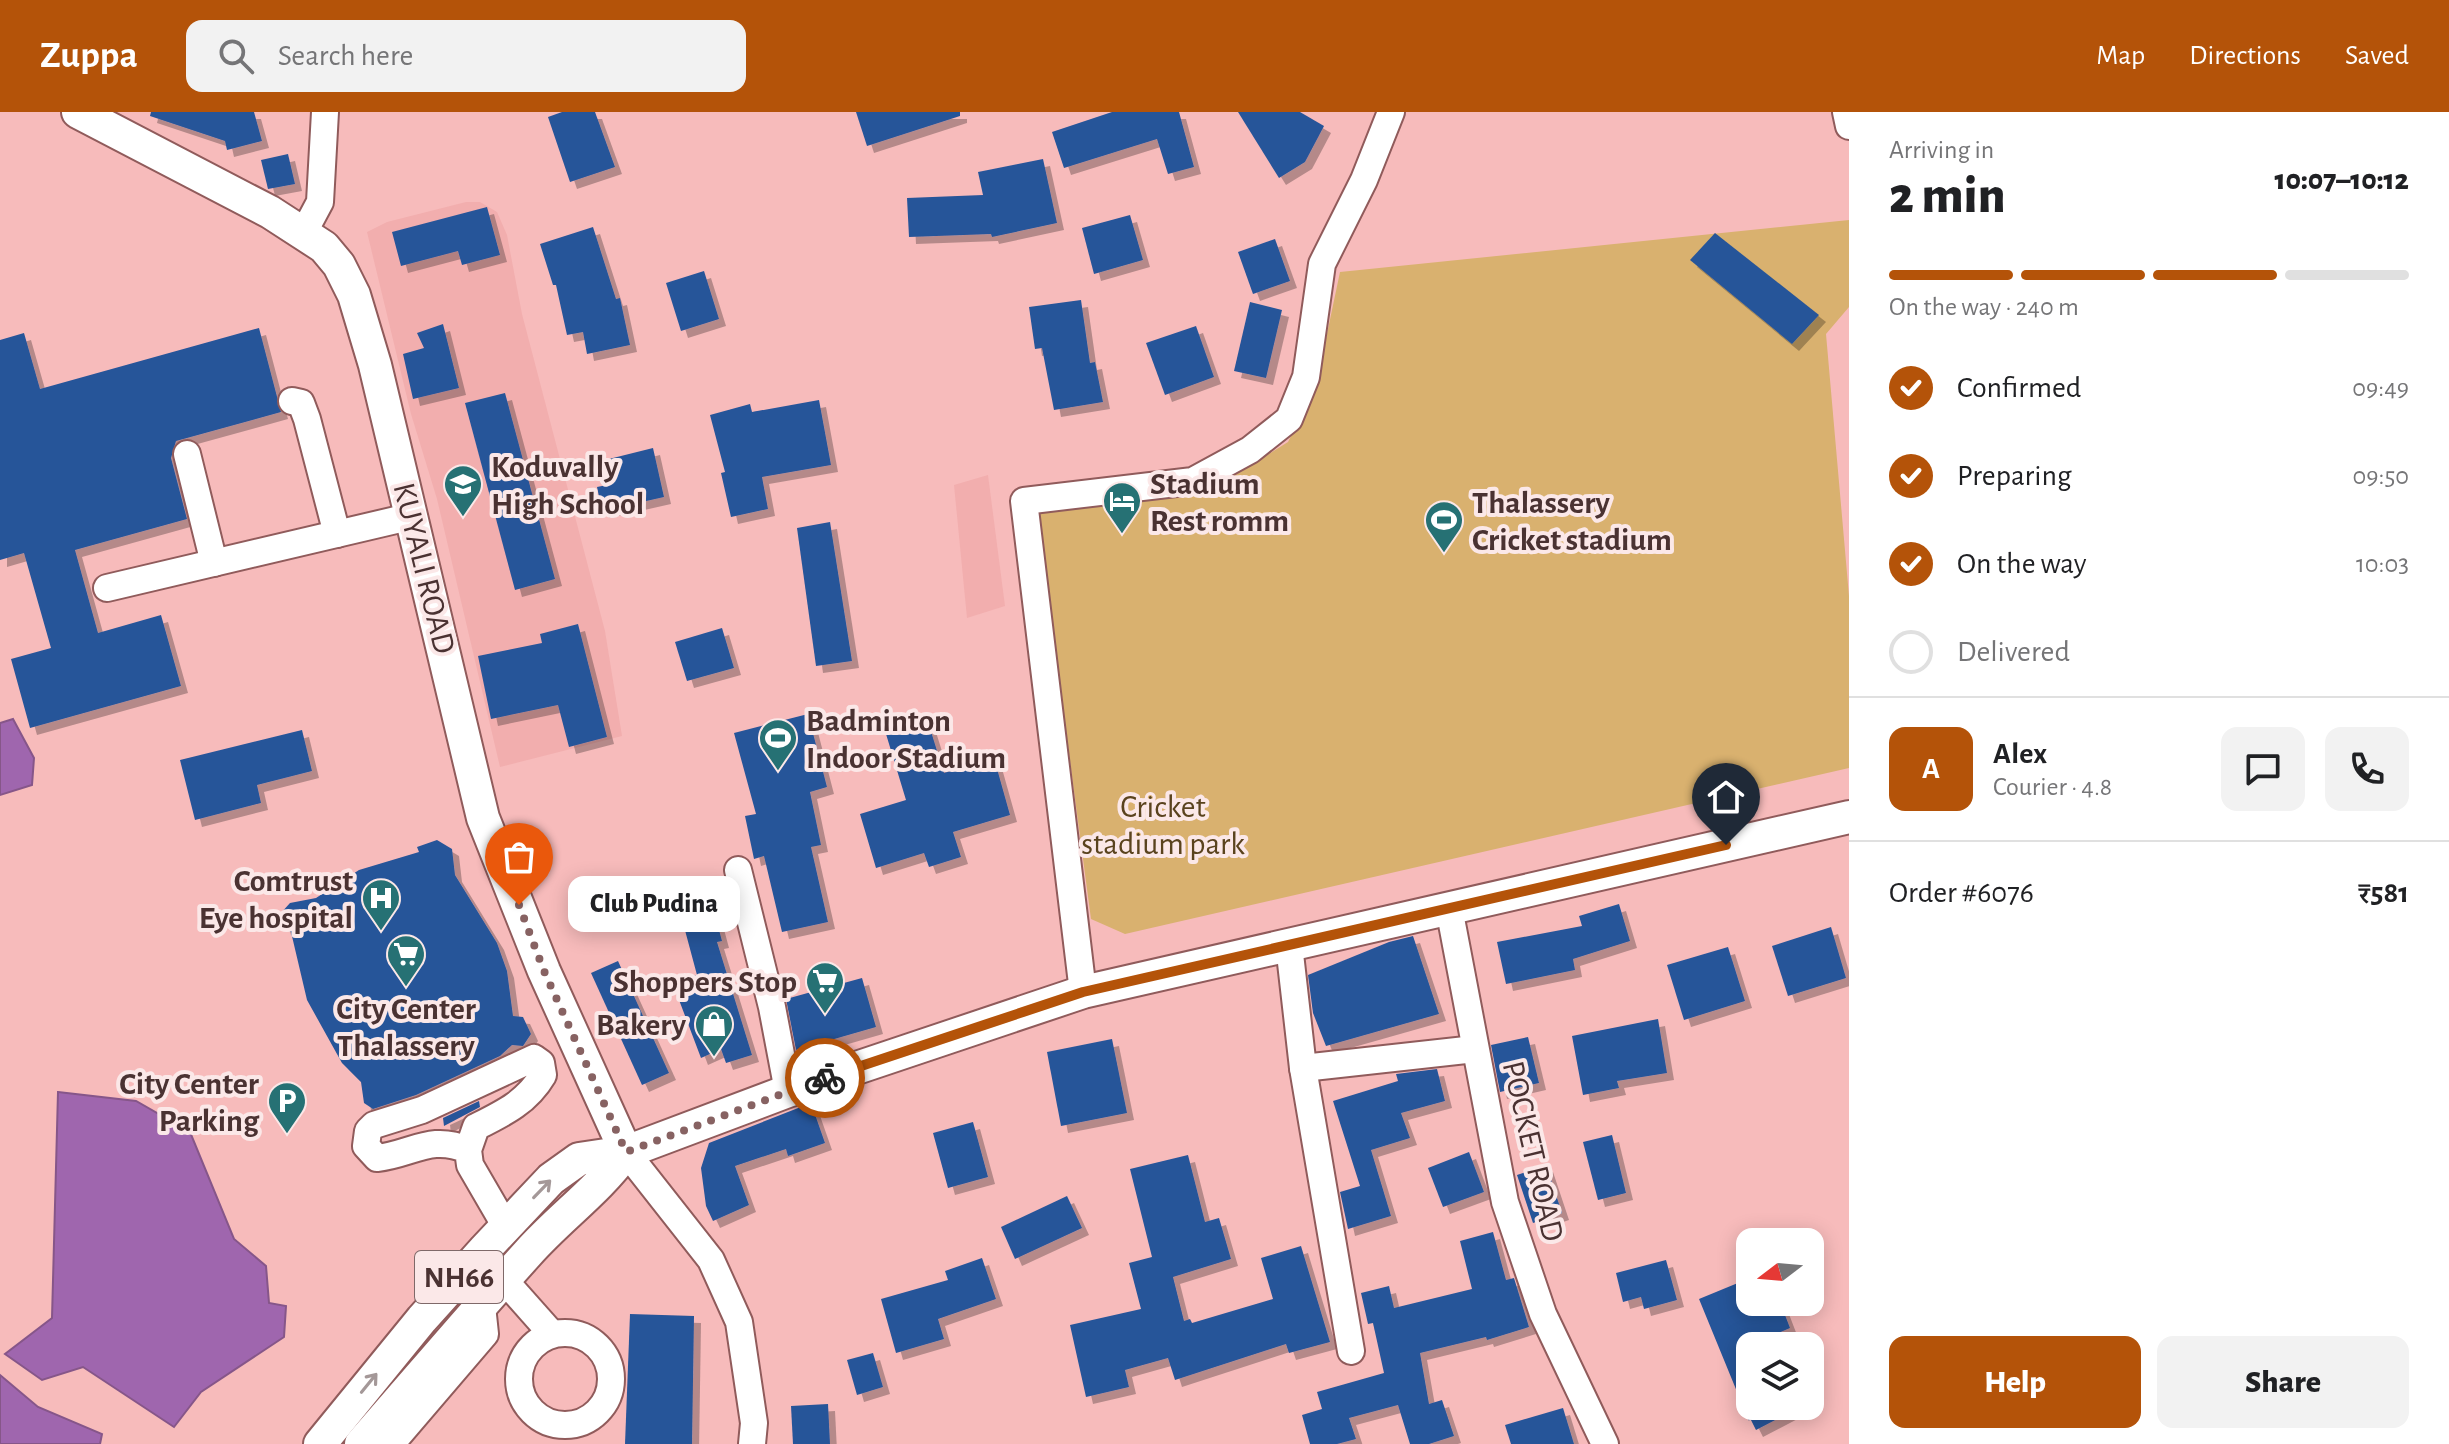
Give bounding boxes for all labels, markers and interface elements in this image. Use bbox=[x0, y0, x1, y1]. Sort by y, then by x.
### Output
search box bbox=[186, 20, 746, 92]
icon: search bbox=[214, 34, 258, 78]
text: Zuppa bbox=[40, 37, 138, 75]
text: Search here bbox=[278, 41, 413, 71]
text: Map bbox=[2096, 42, 2145, 70]
text: Directions bbox=[2189, 42, 2301, 70]
text: Saved bbox=[2345, 42, 2409, 70]
text: Arriving in bbox=[1889, 137, 1994, 163]
text: 10:07–10:12 bbox=[2274, 165, 2409, 195]
text: 2 min bbox=[1889, 170, 2005, 222]
text: On the way · 240 m bbox=[1889, 294, 2079, 320]
icon: check bbox=[1889, 366, 1933, 410]
text: Confirmed bbox=[1957, 373, 2081, 403]
text: 09:49 bbox=[2352, 375, 2409, 401]
place label: Koduvally High School bbox=[491, 451, 644, 520]
icon: check bbox=[1889, 454, 1933, 498]
text: Preparing bbox=[1957, 461, 2072, 491]
school or university icon: Koduvally High School bbox=[442, 463, 484, 518]
text: 09:50 bbox=[2353, 463, 2409, 489]
place label: Stadium Rest romm bbox=[1150, 468, 1289, 537]
street label: KUYALI ROAD bbox=[387, 479, 461, 657]
hotel icon: Stadium Rest romm bbox=[1101, 480, 1143, 535]
place label: Thalassery Cricket stadium bbox=[1472, 487, 1672, 556]
sports icon: Thalassery Cricket stadium bbox=[1423, 499, 1465, 554]
icon: check bbox=[1889, 542, 1933, 586]
text: On the way bbox=[1957, 549, 2086, 579]
text: 10:03 bbox=[2356, 551, 2409, 577]
text: Delivered bbox=[1957, 637, 2070, 667]
place label: Badminton Indoor Stadium bbox=[806, 705, 1006, 774]
sports icon: Badminton Indoor Stadium bbox=[757, 717, 799, 772]
button: chat bbox=[2221, 727, 2305, 811]
button: phone bbox=[2325, 727, 2409, 811]
text: Alex bbox=[1993, 739, 2047, 769]
text: A bbox=[1922, 754, 1940, 784]
pin bbox=[1692, 763, 1760, 845]
text: Courier · 4.8 bbox=[1993, 774, 2112, 800]
icon: home bbox=[1704, 775, 1748, 819]
park label: Cricket stadium park bbox=[1081, 791, 1245, 860]
pin bbox=[485, 823, 553, 905]
icon: bag bbox=[497, 835, 541, 879]
place label: Comtrust Eye hospital bbox=[199, 865, 353, 934]
hospital icon: Comtrust Eye hospital bbox=[360, 877, 402, 932]
callout: Club Pudina bbox=[567, 877, 739, 933]
text: Order #6076 bbox=[1889, 878, 2034, 908]
text: ₹581 bbox=[2358, 878, 2409, 908]
text: Club Pudina bbox=[590, 891, 718, 917]
supermarket icon: City Center Thalassery bbox=[385, 933, 427, 988]
supermarket icon: Shoppers Stop bbox=[804, 960, 846, 1015]
place label: Shoppers Stop bbox=[613, 966, 797, 998]
place label: City Center Thalassery bbox=[336, 993, 476, 1062]
shop icon: Bakery bbox=[693, 1003, 735, 1058]
place label: Bakery bbox=[596, 1009, 687, 1041]
courier bbox=[785, 1038, 865, 1118]
icon: bike bbox=[803, 1056, 847, 1100]
street label: POCKET ROAD bbox=[1497, 1058, 1569, 1244]
place label: City Center Parking bbox=[119, 1068, 260, 1137]
parking icon: City Center Parking bbox=[266, 1080, 308, 1135]
one-way arrow bbox=[532, 1180, 551, 1199]
north arrow bbox=[1736, 1228, 1824, 1316]
map controls bbox=[1736, 1228, 1824, 1420]
road number: NH66 bbox=[415, 1251, 503, 1303]
button: layers bbox=[1736, 1332, 1824, 1420]
button: Help bbox=[1889, 1336, 2141, 1428]
button: Share bbox=[2157, 1336, 2409, 1428]
one-way arrow bbox=[361, 1373, 378, 1394]

